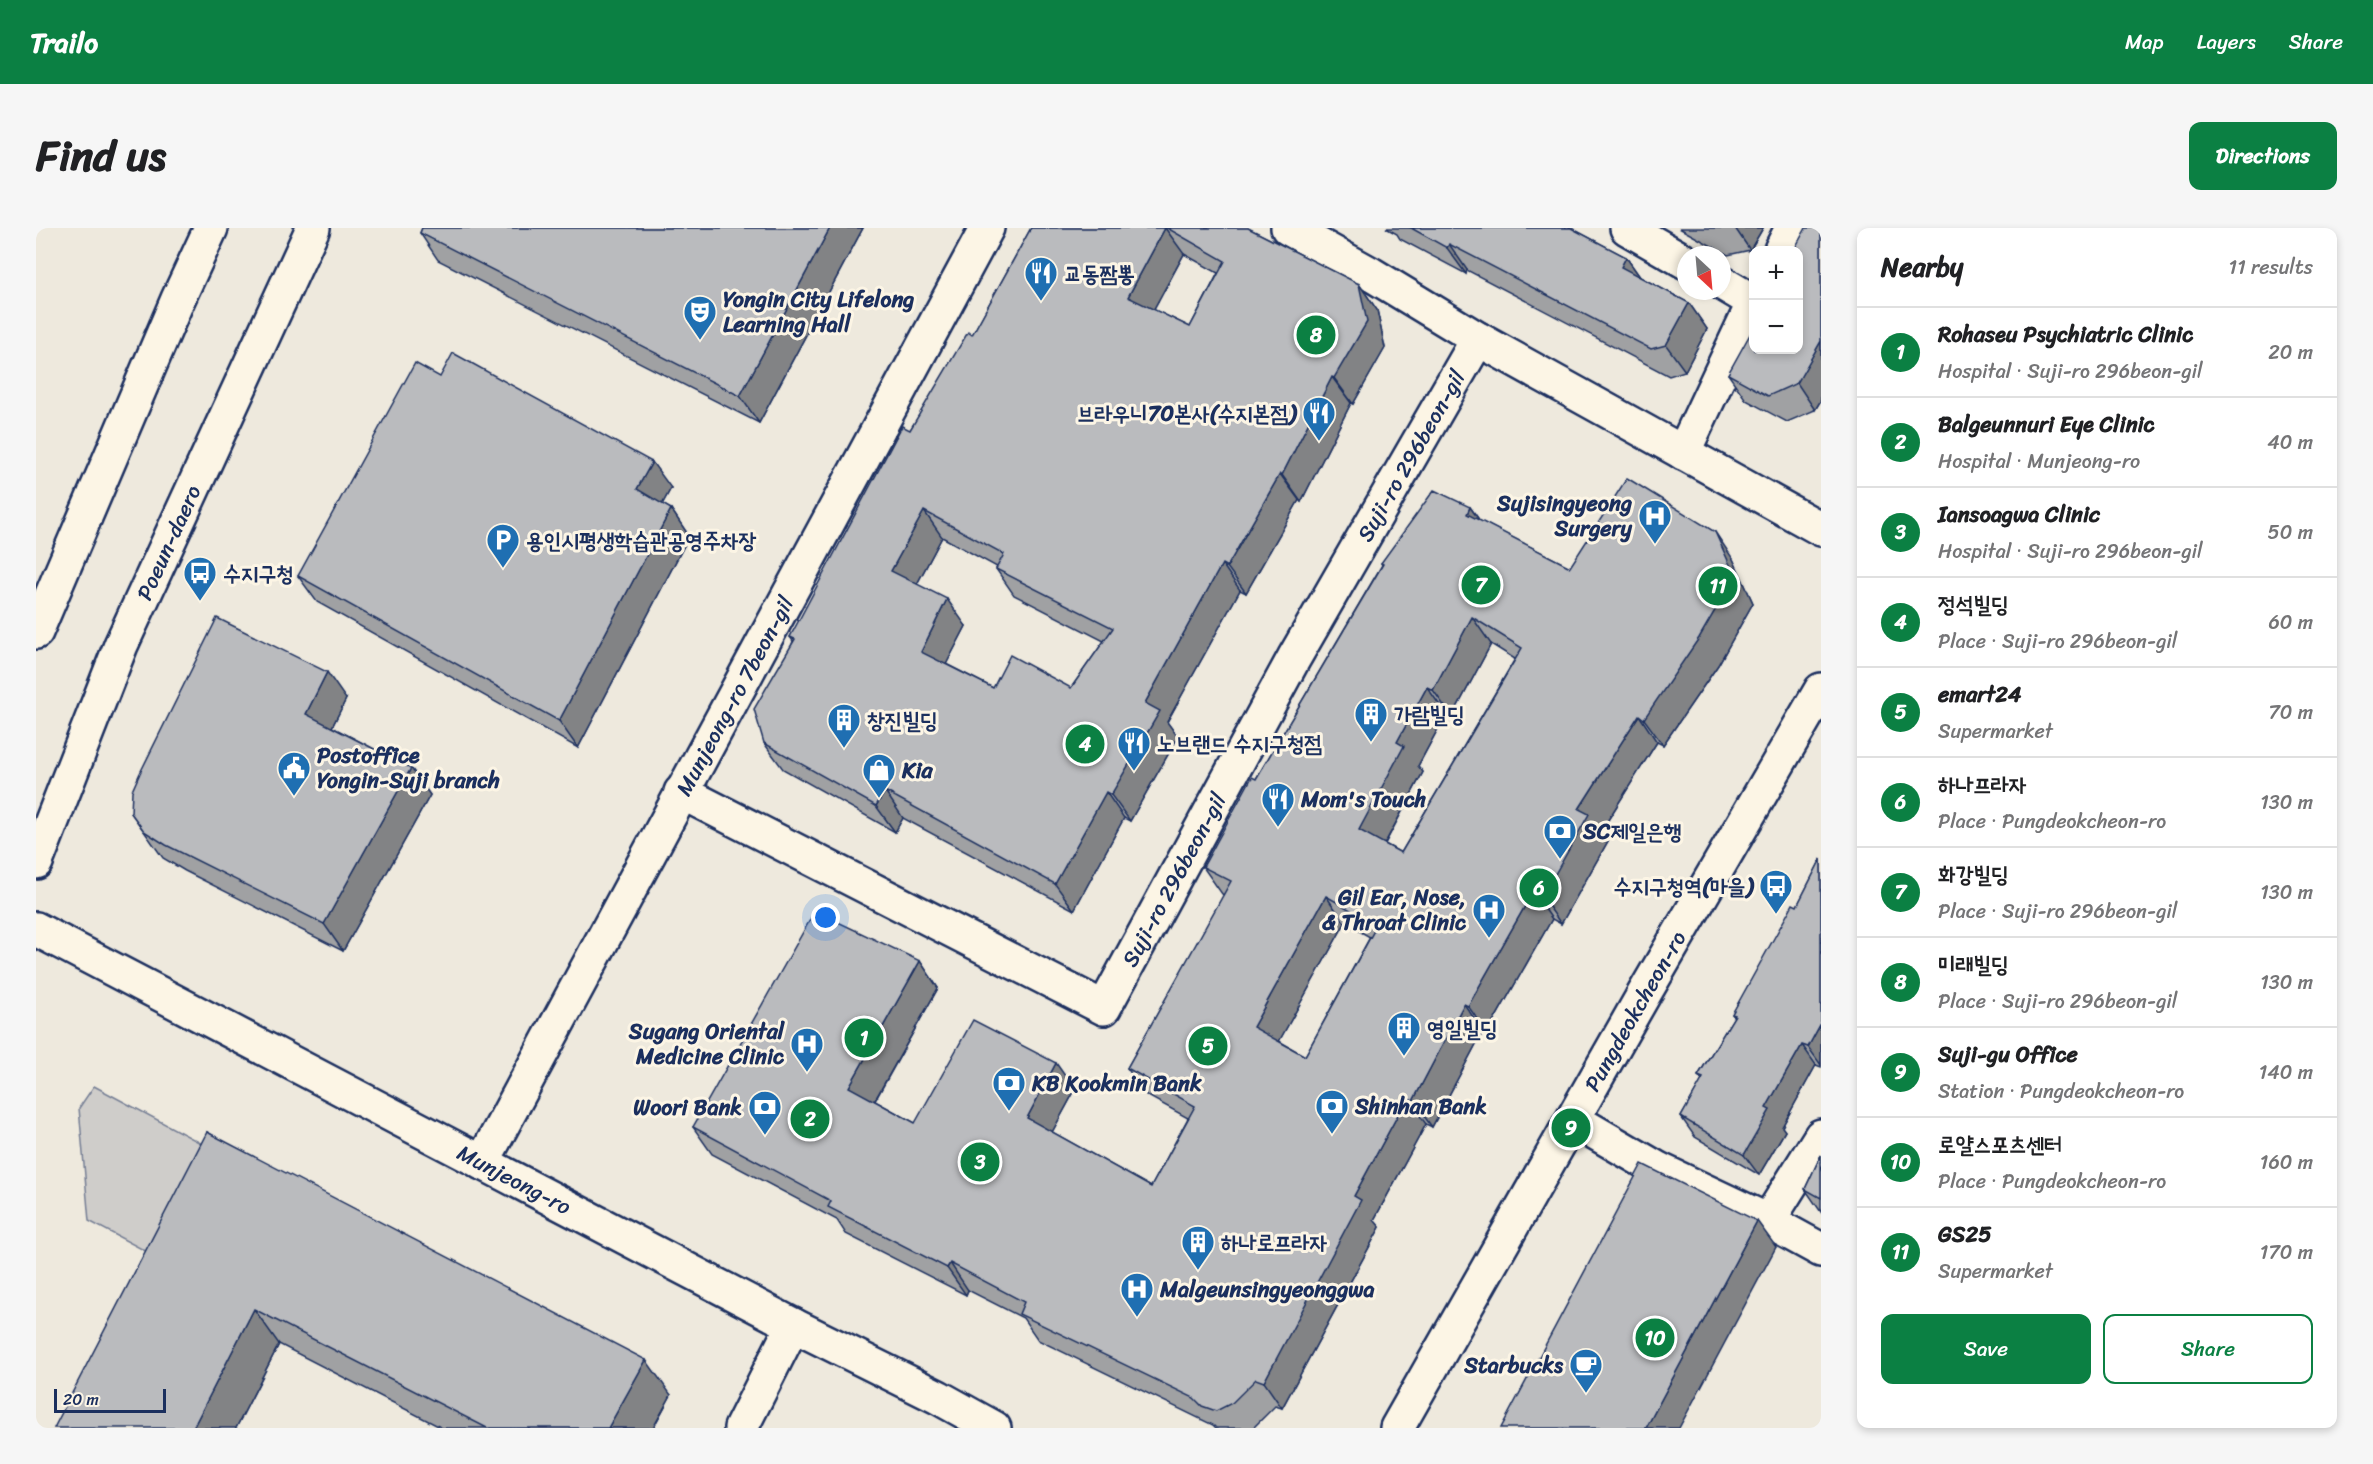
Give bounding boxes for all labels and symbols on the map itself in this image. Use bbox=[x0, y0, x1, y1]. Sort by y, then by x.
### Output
north arrow bbox=[1677, 246, 1731, 300]
place label: 교동짬뽕 bbox=[1064, 254, 1135, 293]
restaurant icon: 교동짬뽕 bbox=[1023, 255, 1059, 302]
place label: Yongin City Lifelong Learning Hall bbox=[723, 280, 914, 344]
theatre icon: Yongin City Lifelong Learning Hall bbox=[682, 294, 718, 341]
pin: 8 bbox=[1296, 312, 1336, 358]
street label: Suji-ro 296beon-gil bbox=[1346, 362, 1477, 549]
place label: 브라우니70본사(수지본점) bbox=[1077, 394, 1298, 433]
restaurant icon: 브라우니70본사(수지본점) bbox=[1301, 395, 1337, 442]
street label: Poeun-daero bbox=[125, 478, 212, 607]
place label: Sujisingyeong Surgery bbox=[1496, 484, 1633, 548]
hospital icon: Sujisingyeong Surgery bbox=[1637, 498, 1673, 545]
place label: 용인시평생학습관공영주차장 bbox=[526, 521, 756, 560]
parking icon: 용인시평생학습관공영주차장 bbox=[485, 522, 521, 569]
place label: 수지구청 bbox=[223, 554, 294, 593]
bus stop icon: 수지구청 bbox=[182, 555, 218, 602]
pin: 7 bbox=[1462, 562, 1500, 608]
pin: 11 bbox=[1698, 564, 1738, 608]
street label: Munjeong-ro 7beon-gil bbox=[665, 588, 805, 803]
place label: 가람빌딩 bbox=[1394, 695, 1465, 734]
building icon: 가람빌딩 bbox=[1353, 696, 1389, 743]
place label: 창진빌딩 bbox=[867, 701, 938, 740]
building icon: 창진빌딩 bbox=[826, 702, 862, 749]
pin: 4 bbox=[1066, 722, 1104, 766]
place label: 노브랜드 수지구청점 bbox=[1157, 724, 1322, 763]
restaurant icon: 노브랜드 수지구청점 bbox=[1116, 725, 1152, 772]
place label: Postoffice Yongin-Suji branch bbox=[317, 736, 500, 800]
public building icon: Postoffice Yongin-Suji branch bbox=[276, 750, 312, 797]
place label: Kia bbox=[901, 751, 933, 790]
shop icon: Kia bbox=[861, 752, 897, 799]
place label: Mom's Touch bbox=[1300, 780, 1427, 819]
restaurant icon: Mom's Touch bbox=[1260, 781, 1296, 828]
street label: Suji-ro 296beon-gil bbox=[1111, 785, 1238, 974]
place label: SC제일은행 bbox=[1582, 812, 1681, 851]
bank icon: SC제일은행 bbox=[1542, 813, 1578, 860]
pin: 6 bbox=[1520, 866, 1558, 910]
place label: 수지구청역(마을) bbox=[1614, 867, 1755, 906]
bus stop icon: 수지구청역(마을) bbox=[1758, 868, 1794, 915]
place label: Gil Ear, Nose, & Throat Clinic bbox=[1322, 878, 1467, 942]
hospital icon: Gil Ear, Nose, & Throat Clinic bbox=[1471, 892, 1507, 939]
your location bbox=[811, 903, 840, 932]
street label: Pungdeokcheon-ro bbox=[1573, 923, 1697, 1099]
place label: 영일빌딩 bbox=[1427, 1009, 1498, 1048]
building icon: 영일빌딩 bbox=[1386, 1010, 1422, 1057]
place label: Sugang Oriental Medicine Clinic bbox=[628, 1012, 786, 1076]
pin: 1 bbox=[844, 1016, 884, 1060]
pin: 5 bbox=[1188, 1024, 1228, 1068]
hospital icon: Sugang Oriental Medicine Clinic bbox=[789, 1026, 825, 1073]
place label: KB Kookmin Bank bbox=[1031, 1064, 1202, 1103]
bank icon: KB Kookmin Bank bbox=[991, 1065, 1027, 1112]
place label: Shinhan Bank bbox=[1354, 1087, 1487, 1126]
place label: Woori Bank bbox=[633, 1088, 742, 1127]
bank icon: Shinhan Bank bbox=[1314, 1088, 1350, 1135]
bank icon: Woori Bank bbox=[747, 1089, 783, 1136]
pin: 2 bbox=[790, 1096, 830, 1142]
pin: 9 bbox=[1552, 1106, 1591, 1150]
street label: Munjeong-ro bbox=[450, 1134, 578, 1226]
pin: 3 bbox=[960, 1140, 1000, 1184]
place label: 하나로프라자 bbox=[1221, 1223, 1328, 1262]
building icon: 하나로프라자 bbox=[1180, 1224, 1216, 1271]
place label: Malgeunsingyeonggwa bbox=[1159, 1270, 1375, 1309]
hospital icon: Malgeunsingyeonggwa bbox=[1119, 1271, 1155, 1318]
pin: 10 bbox=[1636, 1316, 1674, 1360]
place label: Starbucks bbox=[1463, 1346, 1564, 1385]
cafe icon: Starbucks bbox=[1568, 1347, 1604, 1394]
scale bar bbox=[54, 1386, 166, 1414]

